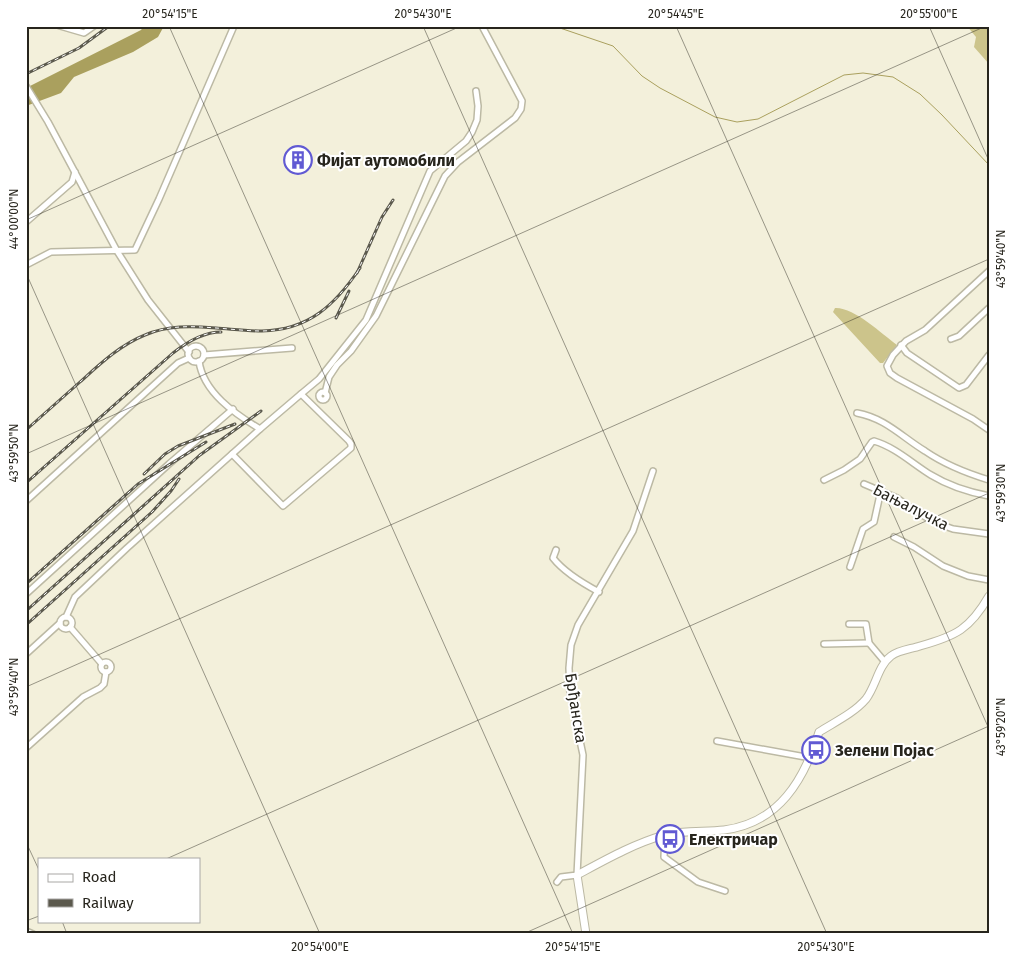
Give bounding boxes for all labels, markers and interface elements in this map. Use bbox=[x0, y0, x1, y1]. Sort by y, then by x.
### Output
text: 20°54'15"E bbox=[142, 7, 198, 21]
text: 20°54'30"E bbox=[394, 7, 452, 21]
text: 20°54'45"E bbox=[648, 7, 704, 21]
text: 20°55'00"E bbox=[900, 7, 958, 21]
building icon: Фијат аутомобили bbox=[283, 145, 313, 175]
place label: Фијат аутомобили bbox=[317, 151, 455, 170]
text: 44°00'00"N bbox=[7, 188, 21, 250]
text: 43°59'40"N bbox=[994, 230, 1008, 288]
text: 43°59'50"N bbox=[7, 424, 21, 482]
text: 43°59'30"N bbox=[994, 464, 1008, 522]
street label: Бањалучка bbox=[870, 480, 952, 534]
text: 43°59'40"N bbox=[7, 658, 21, 716]
street label: Брђанска bbox=[561, 672, 591, 744]
text: 43°59'20"N bbox=[994, 698, 1008, 756]
bus stop icon: Зелени Појас bbox=[801, 735, 831, 765]
place label: Зелени Појас bbox=[834, 741, 934, 760]
bus stop icon: Електричар bbox=[655, 824, 685, 854]
place label: Електричар bbox=[689, 830, 778, 849]
legend bbox=[38, 858, 200, 922]
text: Road bbox=[82, 868, 117, 886]
text: Railway bbox=[82, 894, 134, 912]
text: 20°54'00"E bbox=[291, 940, 349, 954]
text: 20°54'15"E bbox=[545, 940, 601, 954]
text: 20°54'30"E bbox=[797, 940, 855, 954]

